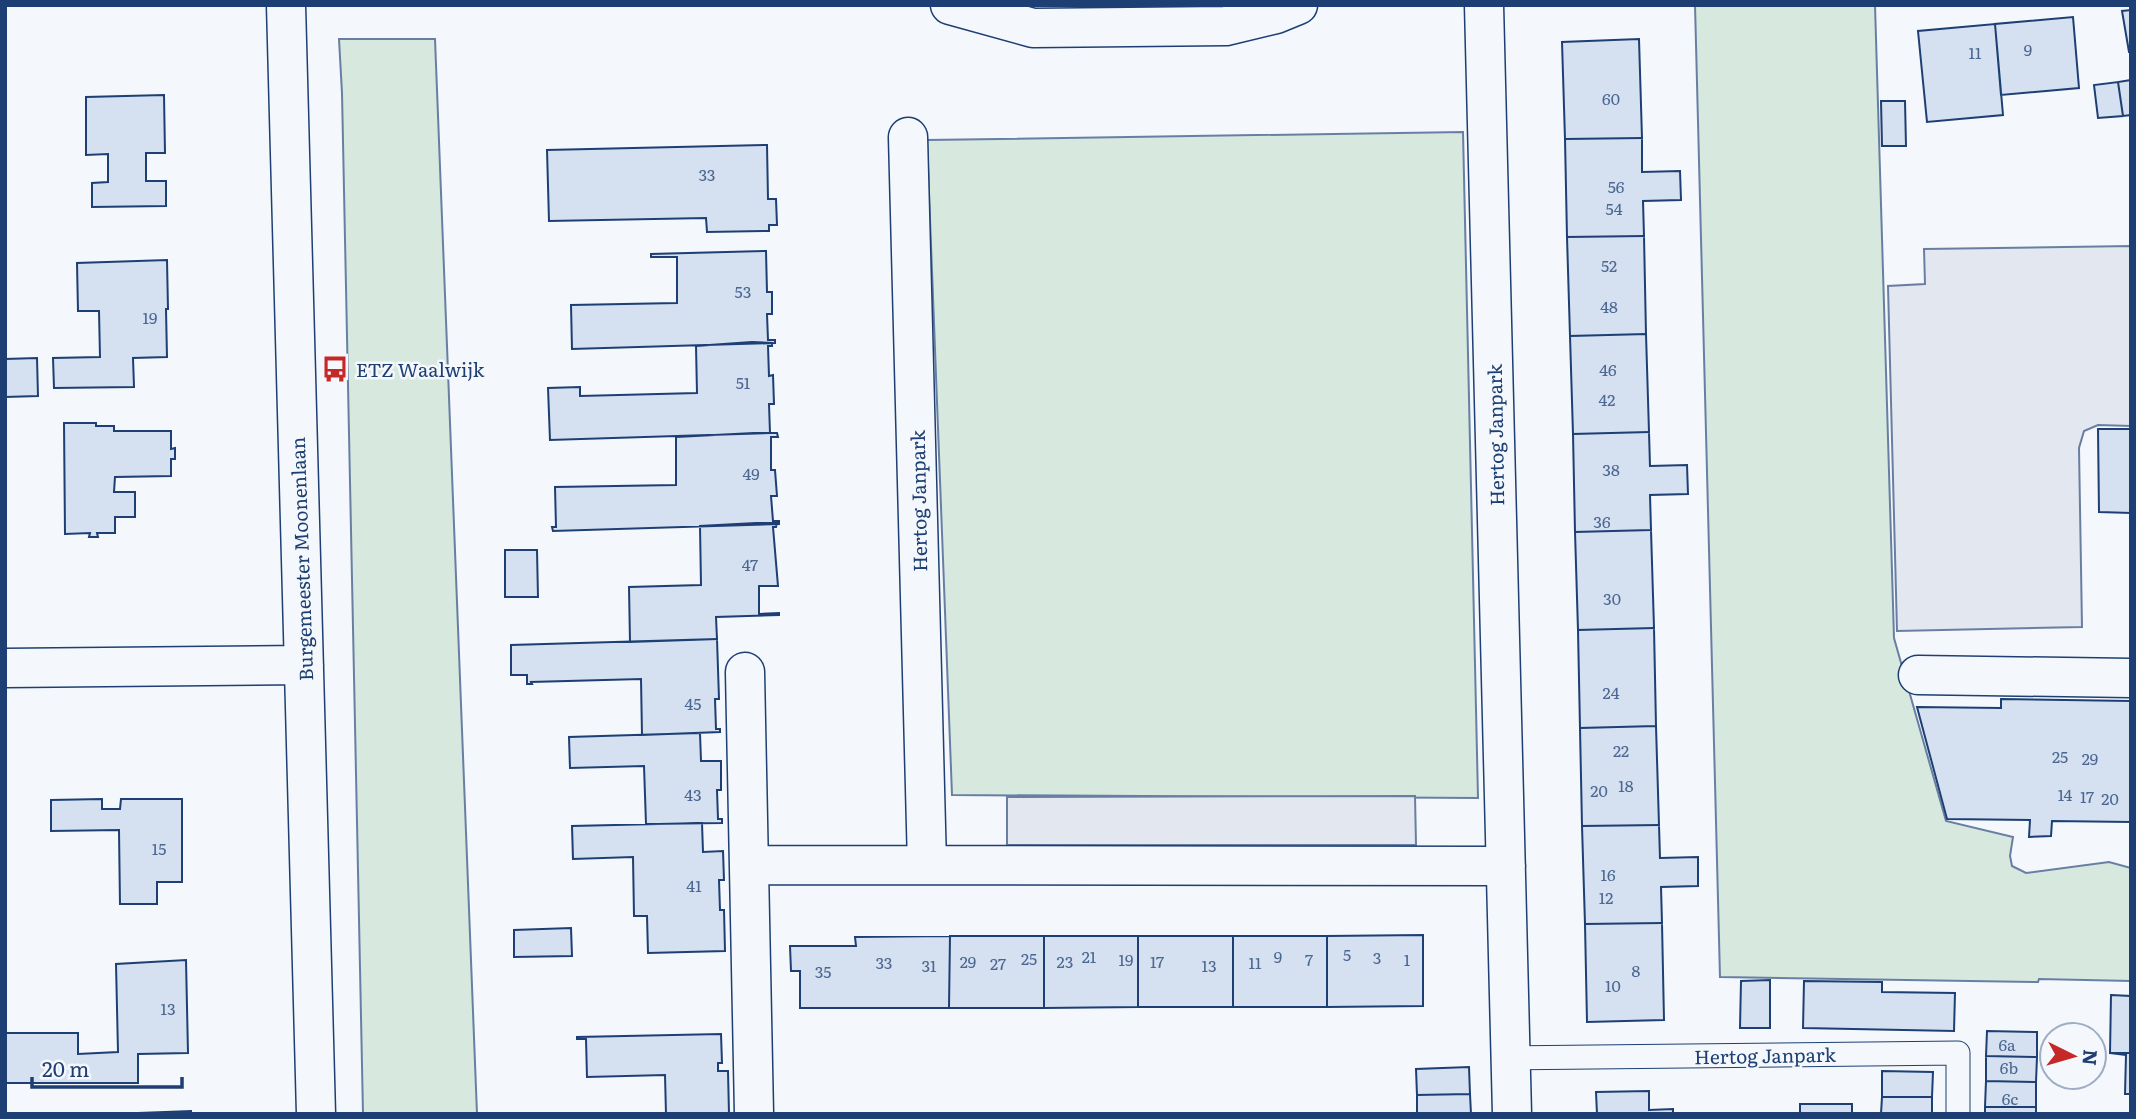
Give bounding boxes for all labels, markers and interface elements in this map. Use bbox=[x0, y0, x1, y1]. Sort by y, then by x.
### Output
house number: 9 bbox=[2024, 37, 2032, 61]
house number: 11 bbox=[1968, 40, 1982, 64]
house number: 60 bbox=[1602, 86, 1620, 110]
house number: 33 bbox=[699, 162, 715, 186]
house number: 56 bbox=[1608, 174, 1625, 198]
house number: 54 bbox=[1606, 196, 1623, 220]
house number: 52 bbox=[1601, 253, 1617, 277]
house number: 53 bbox=[735, 279, 751, 303]
house number: 48 bbox=[1600, 294, 1618, 318]
house number: 19 bbox=[143, 305, 157, 329]
bus stop icon: ETZ Waalwijk bbox=[320, 354, 350, 384]
place label: ETZ Waalwijk bbox=[356, 355, 485, 383]
house number: 46 bbox=[1599, 357, 1617, 381]
street label: Hertog Janpark bbox=[1480, 363, 1510, 506]
house number: 51 bbox=[736, 370, 751, 394]
house number: 42 bbox=[1599, 387, 1615, 411]
street label: Hertog Janpark bbox=[903, 429, 933, 572]
street label: Burgemeester Moonenlaan bbox=[283, 436, 319, 682]
house number: 38 bbox=[1602, 457, 1620, 481]
house number: 49 bbox=[742, 461, 760, 485]
house number: 36 bbox=[1593, 509, 1611, 533]
house number: 47 bbox=[742, 552, 758, 576]
house number: 30 bbox=[1603, 586, 1621, 610]
house number: 24 bbox=[1603, 680, 1620, 704]
house number: 45 bbox=[685, 691, 701, 715]
house number: 22 bbox=[1613, 738, 1629, 762]
house number: 25 bbox=[2052, 744, 2068, 768]
house number: 29 bbox=[2082, 746, 2098, 770]
house number: 18 bbox=[1618, 773, 1634, 797]
house number: 20 bbox=[1590, 778, 1608, 802]
house number: 43 bbox=[684, 782, 702, 806]
house number: 14 bbox=[2058, 782, 2073, 806]
house number: 17 bbox=[2080, 784, 2094, 808]
house number: 20 bbox=[2101, 786, 2119, 810]
house number: 15 bbox=[152, 836, 166, 860]
house number: 16 bbox=[1600, 862, 1616, 886]
house number: 41 bbox=[686, 873, 702, 897]
house number: 12 bbox=[1599, 885, 1613, 909]
house number: 5 bbox=[1343, 942, 1351, 966]
house number: 21 bbox=[1082, 944, 1097, 968]
house number: 9 bbox=[1274, 944, 1282, 968]
house number: 3 bbox=[1373, 945, 1381, 969]
house number: 25 bbox=[1021, 946, 1037, 970]
house number: 19 bbox=[1119, 947, 1133, 971]
house number: 7 bbox=[1305, 947, 1313, 971]
house number: 1 bbox=[1404, 947, 1411, 971]
house number: 29 bbox=[960, 949, 976, 973]
house number: 23 bbox=[1057, 949, 1073, 973]
house number: 17 bbox=[1150, 949, 1164, 973]
house number: 33 bbox=[876, 950, 892, 974]
house number: 11 bbox=[1248, 950, 1262, 974]
house number: 27 bbox=[990, 951, 1006, 975]
house number: 31 bbox=[921, 953, 937, 977]
house number: 13 bbox=[1201, 953, 1217, 977]
house number: 8 bbox=[1632, 958, 1641, 982]
house number: 35 bbox=[815, 959, 831, 983]
house number: 10 bbox=[1605, 973, 1621, 997]
house number: 13 bbox=[160, 996, 176, 1020]
north arrow bbox=[2038, 1021, 2108, 1091]
house number: 6a bbox=[1998, 1032, 2016, 1056]
street label: Hertog Janpark bbox=[1694, 1040, 1837, 1070]
scale bar bbox=[32, 1046, 182, 1090]
text: N bbox=[2076, 1048, 2106, 1067]
text: 20 m bbox=[42, 1052, 89, 1083]
house number: 6b bbox=[2000, 1055, 2018, 1079]
house number: 6c bbox=[2002, 1086, 2018, 1110]

